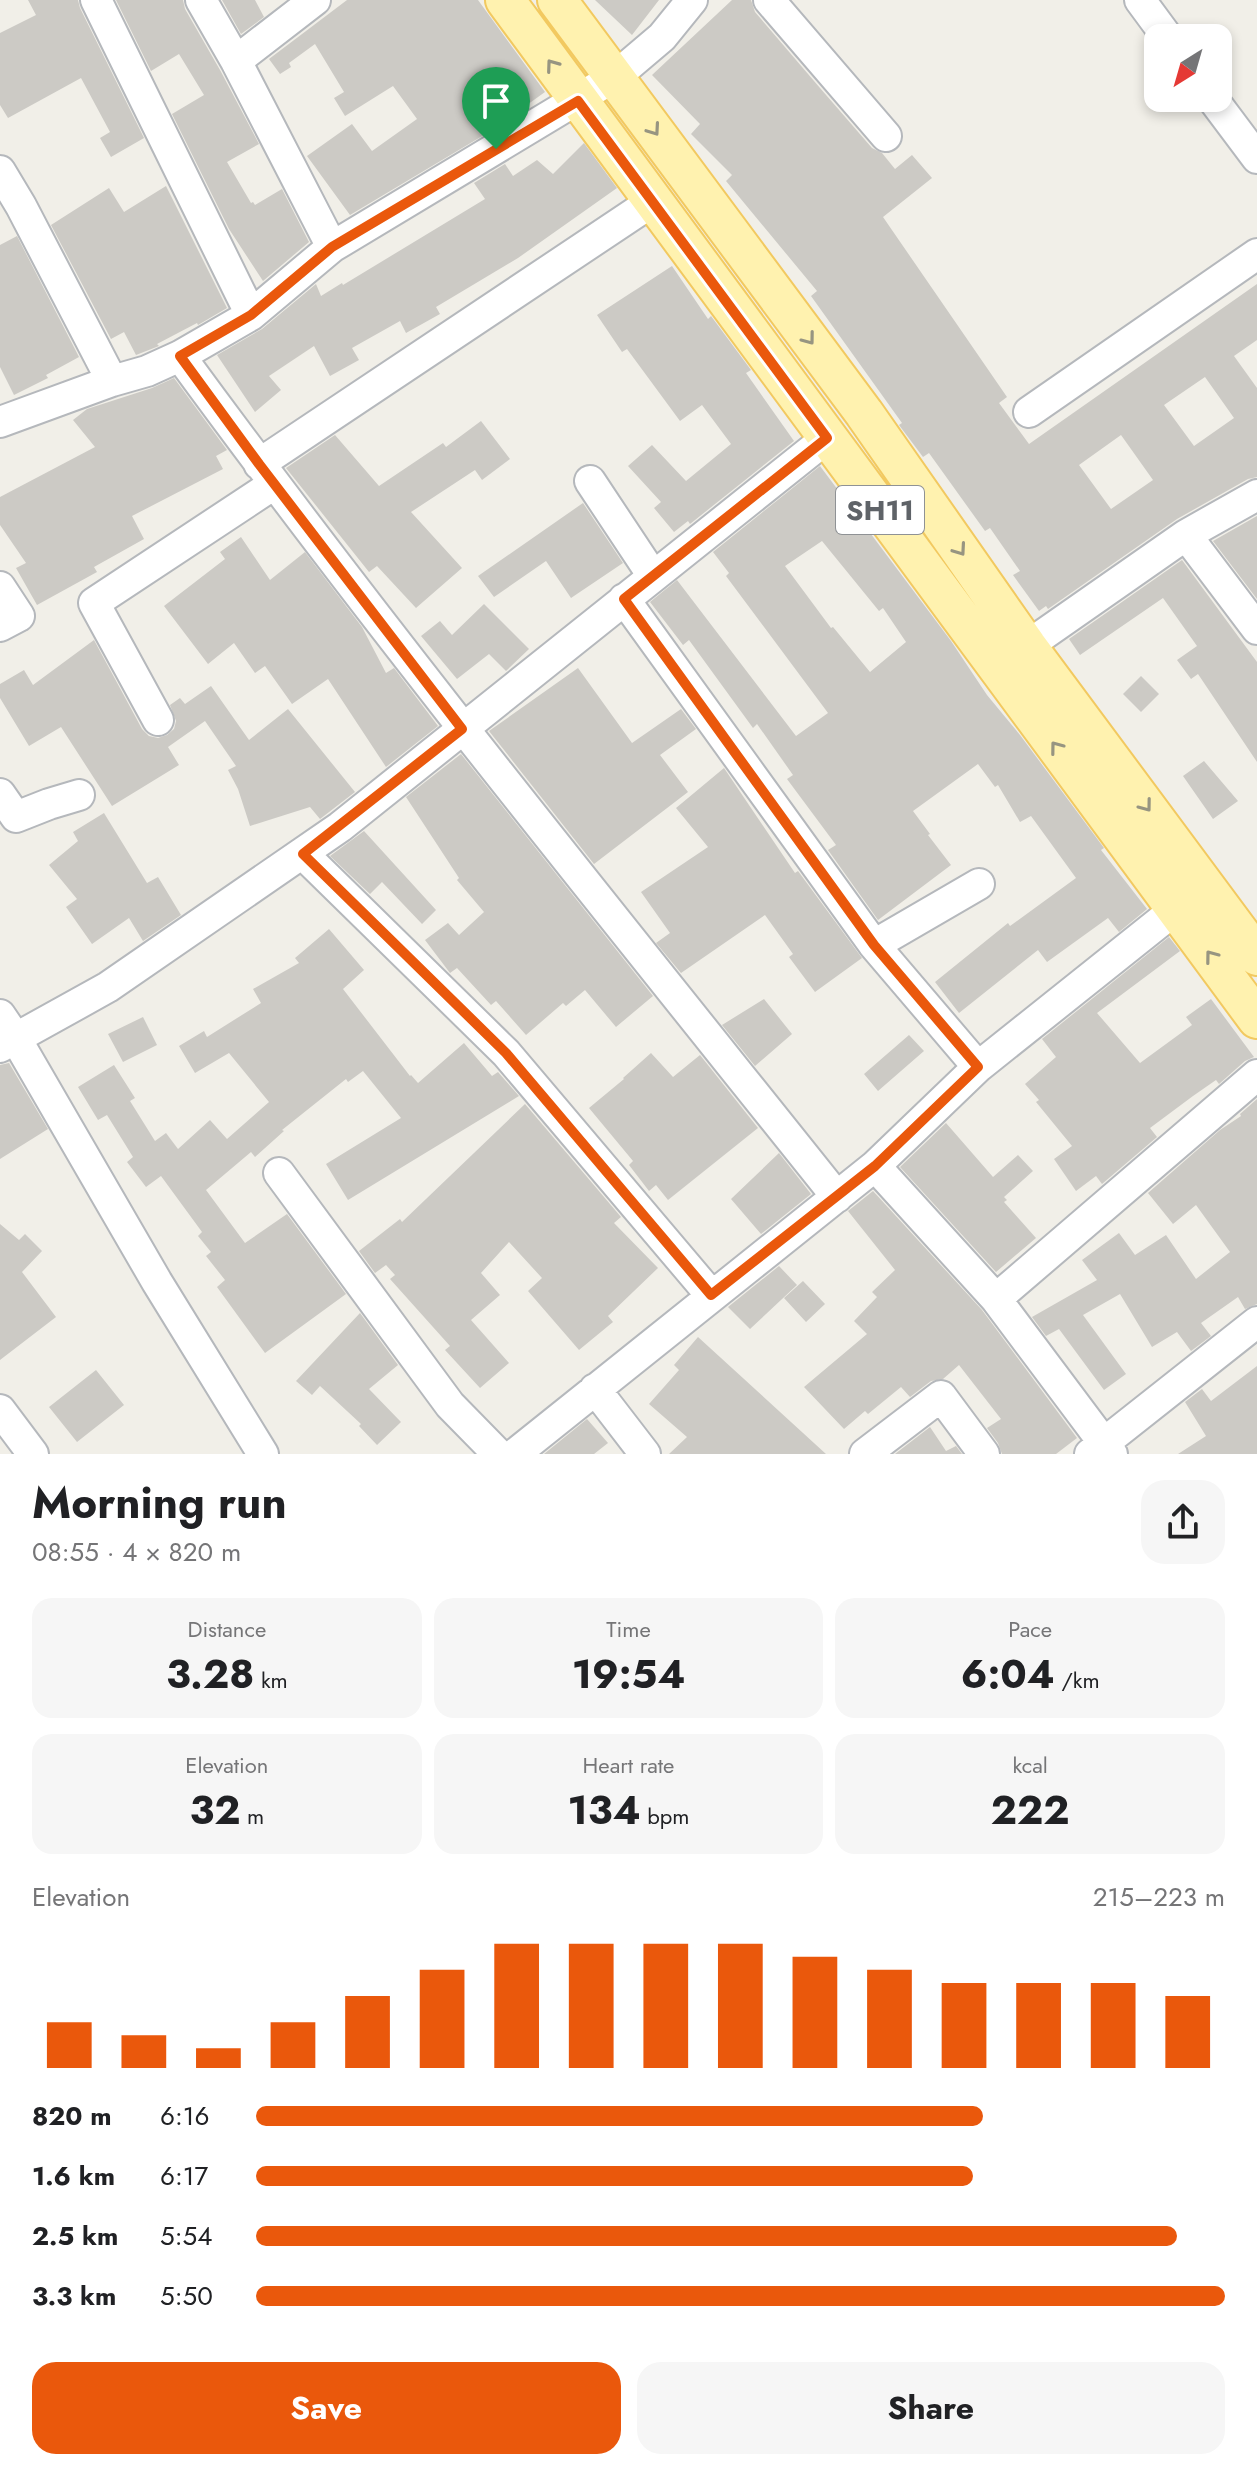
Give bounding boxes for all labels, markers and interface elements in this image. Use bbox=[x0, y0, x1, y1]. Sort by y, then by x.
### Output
north arrow bbox=[1144, 24, 1232, 112]
map controls bbox=[1144, 24, 1232, 112]
one-way arrow bbox=[548, 59, 562, 74]
pin bbox=[462, 67, 530, 149]
icon: arrive bbox=[474, 79, 518, 123]
one-way arrow bbox=[644, 122, 659, 136]
one-way arrow bbox=[799, 330, 813, 345]
road number: SH11 bbox=[836, 486, 924, 534]
one-way arrow bbox=[950, 542, 965, 556]
one-way arrow bbox=[1051, 741, 1066, 756]
one-way arrow bbox=[1136, 797, 1151, 812]
one-way arrow bbox=[1206, 950, 1221, 965]
text: Morning run bbox=[32, 1471, 287, 1535]
button: share bbox=[1141, 1480, 1225, 1564]
text: 08:55 · 4 × 820 m bbox=[32, 1533, 241, 1571]
text: Distance bbox=[187, 1613, 266, 1645]
text: Time bbox=[606, 1613, 651, 1645]
text: Pace bbox=[1008, 1613, 1052, 1645]
text: 3.28 bbox=[166, 1645, 254, 1703]
text: 19:54 bbox=[572, 1645, 685, 1703]
text: 6:04 bbox=[961, 1645, 1055, 1703]
text: km bbox=[254, 1664, 288, 1696]
text: /km bbox=[1055, 1664, 1100, 1696]
text: Elevation bbox=[185, 1749, 268, 1781]
text: Heart rate bbox=[583, 1749, 674, 1781]
text: kcal bbox=[1012, 1749, 1048, 1781]
text: 32 bbox=[189, 1781, 240, 1839]
text: 134 bbox=[568, 1781, 641, 1839]
text: 222 bbox=[991, 1781, 1070, 1839]
text: m bbox=[240, 1800, 264, 1832]
text: bpm bbox=[641, 1800, 689, 1832]
text: Elevation bbox=[32, 1878, 130, 1916]
text: 215–223 m bbox=[1093, 1878, 1225, 1916]
text: 820 m bbox=[32, 2097, 112, 2135]
text: 6:16 bbox=[160, 2097, 209, 2135]
text: 1.6 km bbox=[32, 2157, 115, 2195]
text: 6:17 bbox=[160, 2157, 208, 2195]
text: 2.5 km bbox=[32, 2217, 118, 2255]
text: 5:54 bbox=[160, 2217, 212, 2255]
text: 3.3 km bbox=[32, 2277, 116, 2315]
text: 5:50 bbox=[160, 2277, 213, 2315]
button: Save bbox=[32, 2362, 621, 2454]
button: Share bbox=[637, 2362, 1225, 2454]

